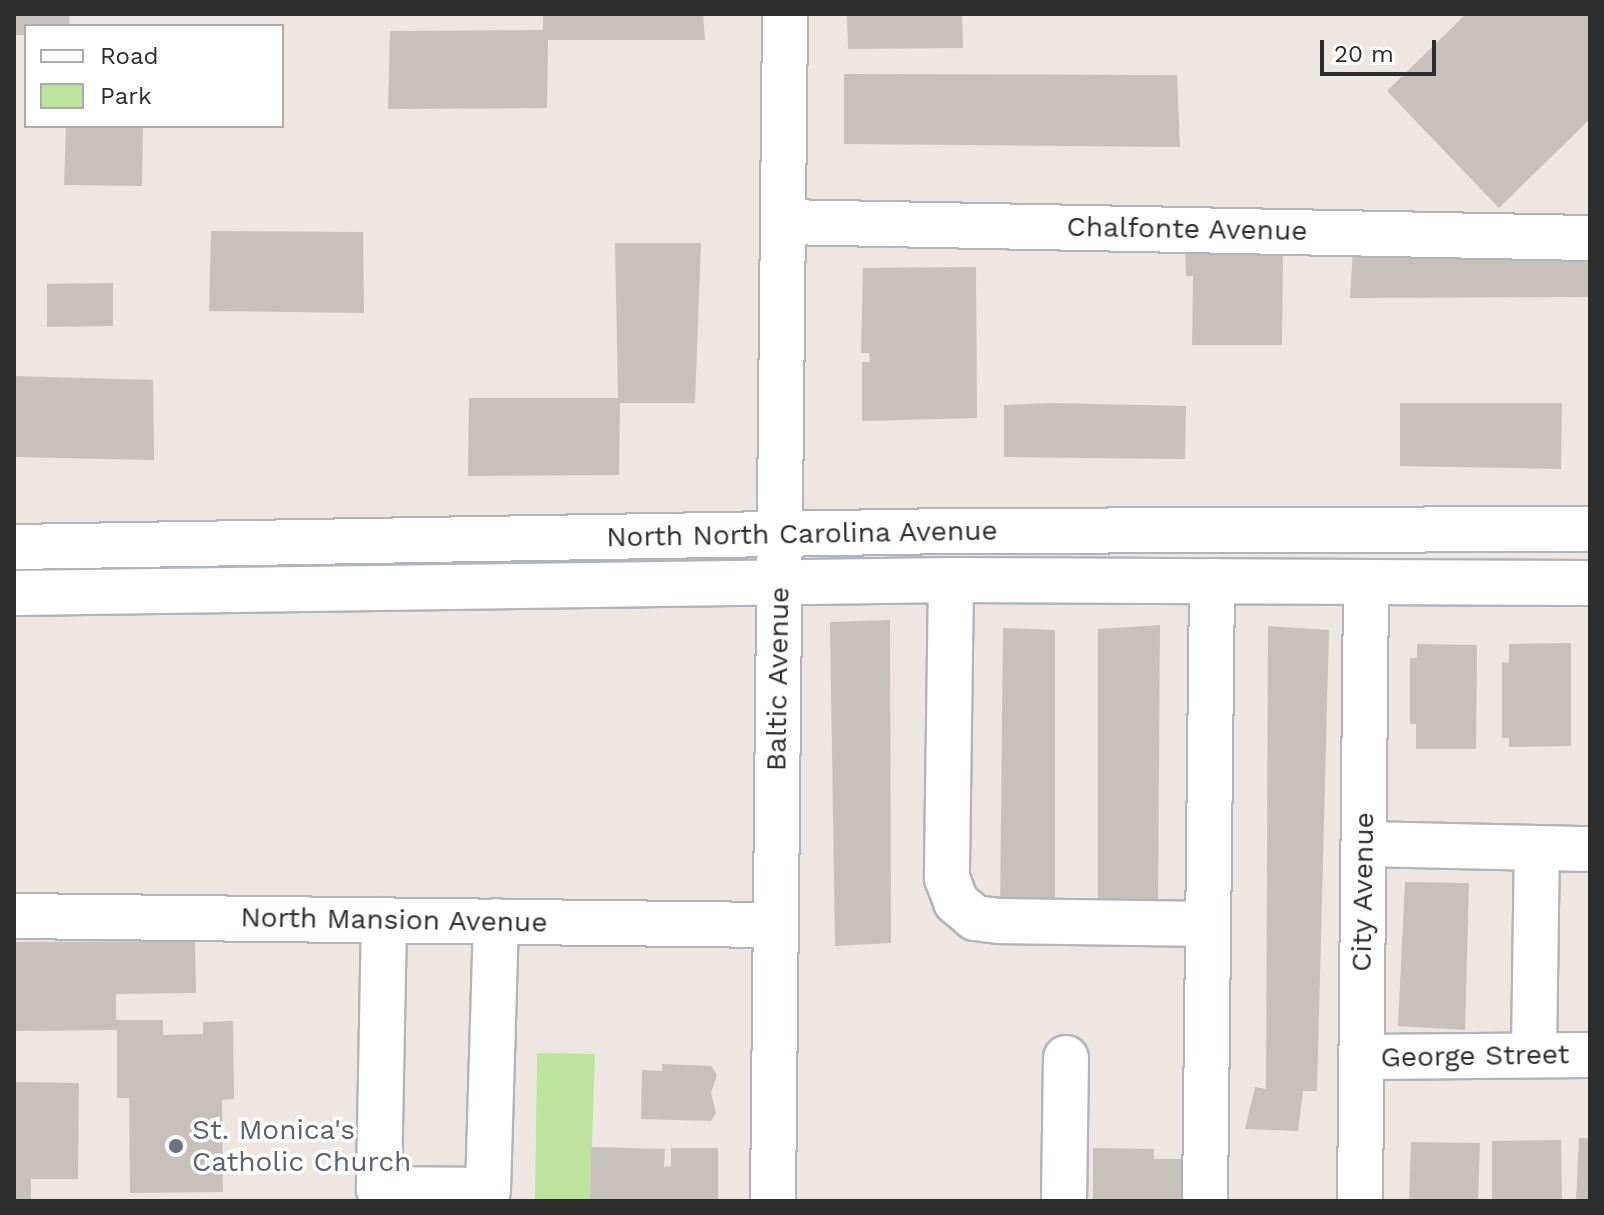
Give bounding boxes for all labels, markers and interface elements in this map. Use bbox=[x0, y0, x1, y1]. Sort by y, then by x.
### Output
legend bbox=[24, 24, 284, 128]
scale bar bbox=[1324, 24, 1440, 74]
text: 20 m bbox=[1334, 40, 1394, 68]
text: Road bbox=[100, 42, 159, 70]
text: Park bbox=[100, 82, 152, 110]
street label: Chalfonte Avenue bbox=[1066, 210, 1308, 248]
street label: North North Carolina Avenue bbox=[605, 514, 999, 554]
street label: Baltic Avenue bbox=[760, 586, 796, 772]
street label: City Avenue bbox=[1345, 811, 1381, 973]
street label: North Mansion Avenue bbox=[240, 901, 548, 939]
street label: George Street bbox=[1380, 1038, 1570, 1074]
place label: St. Monica's Catholic Church bbox=[192, 1113, 411, 1179]
marker: St. Monica's Catholic Church bbox=[167, 1137, 185, 1155]

